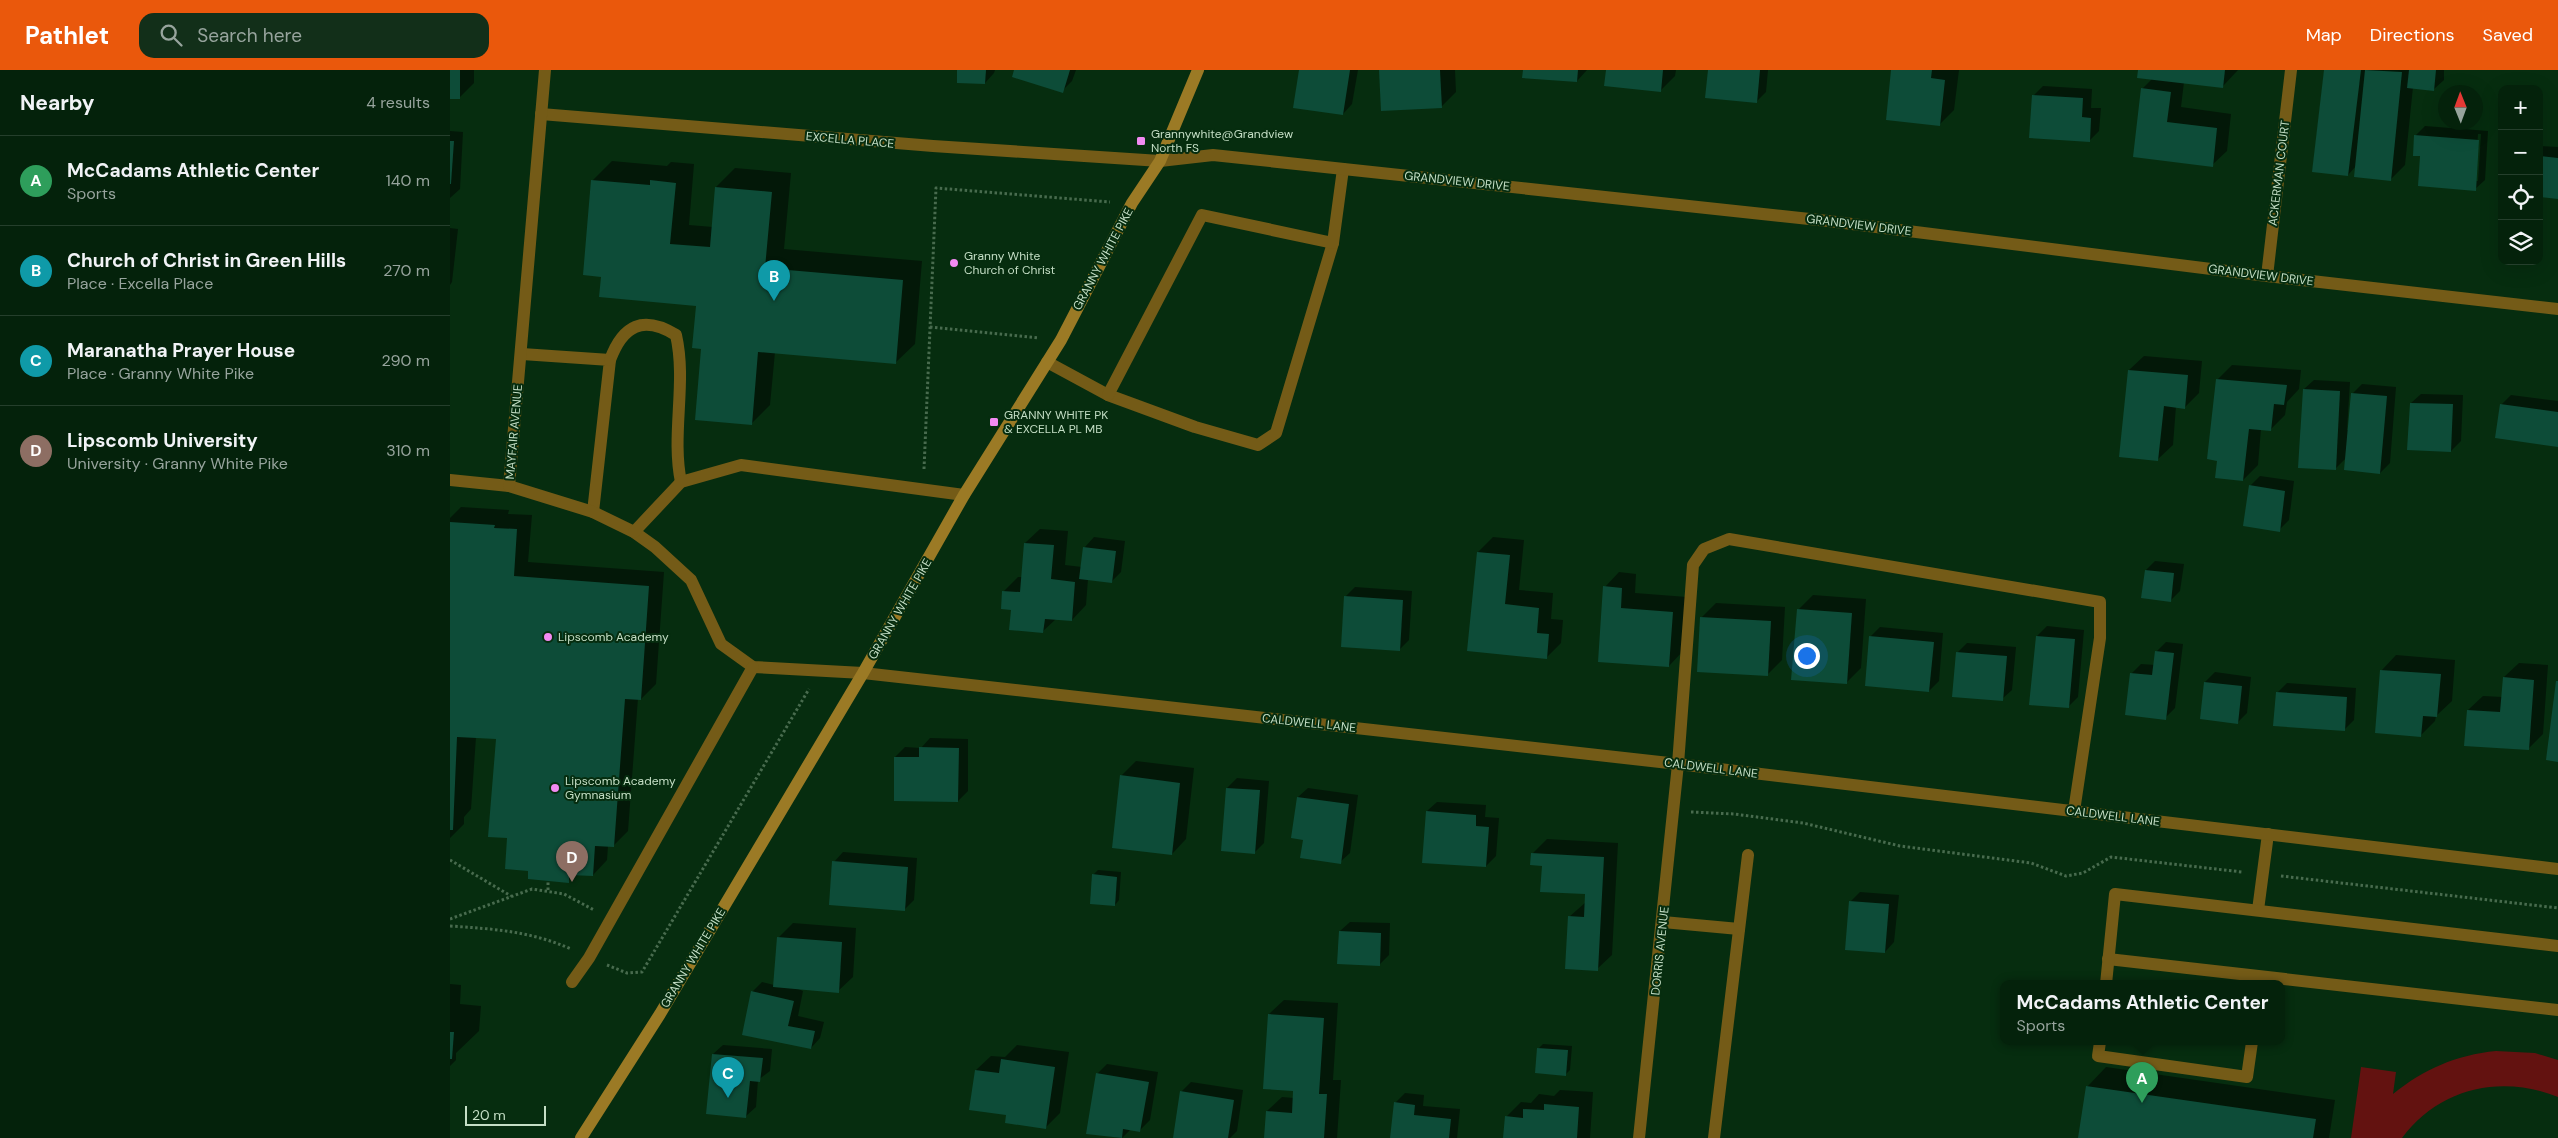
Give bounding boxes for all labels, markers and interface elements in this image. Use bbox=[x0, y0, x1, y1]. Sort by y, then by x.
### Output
search box bbox=[139, 13, 489, 58]
text: Pathlet bbox=[25, 20, 109, 51]
icon: search bbox=[157, 21, 185, 49]
text: Search here bbox=[197, 23, 302, 48]
text: Map bbox=[2306, 23, 2342, 47]
text: Directions bbox=[2370, 23, 2455, 47]
text: Saved bbox=[2483, 23, 2533, 47]
north arrow bbox=[2438, 85, 2483, 130]
map controls bbox=[2498, 85, 2543, 265]
button: + bbox=[2498, 85, 2543, 130]
text: Nearby bbox=[20, 89, 94, 117]
text: 4 results bbox=[366, 92, 430, 113]
street label: ACKERMAN COURT bbox=[2265, 119, 2293, 227]
place label: Grannywhite@Grandview North FS bbox=[1151, 126, 1293, 156]
street label: EXCELLA PLACE bbox=[805, 128, 895, 152]
button: − bbox=[2498, 130, 2543, 175]
marker: Grannywhite@Grandview North FS bbox=[1135, 135, 1147, 147]
text: McCadams Athletic Center bbox=[67, 158, 319, 183]
street label: GRANDVIEW DRIVE bbox=[1404, 168, 1511, 195]
text: A bbox=[30, 170, 42, 191]
text: 140 m bbox=[386, 170, 430, 191]
button: locate bbox=[2498, 175, 2543, 220]
text: Sports bbox=[67, 183, 116, 204]
street label: GRANNY WHITE PIKE bbox=[1069, 205, 1137, 313]
street label: GRANDVIEW DRIVE bbox=[1805, 211, 1913, 239]
button: layers bbox=[2498, 220, 2543, 265]
text: Church of Christ in Green Hills bbox=[67, 248, 346, 273]
place label: Granny White Church of Christ bbox=[964, 248, 1056, 278]
marker: Granny White Church of Christ bbox=[948, 257, 960, 269]
text: B bbox=[31, 260, 41, 281]
text: 270 m bbox=[383, 260, 430, 281]
pin: B bbox=[758, 260, 790, 301]
street label: GRANDVIEW DRIVE bbox=[2207, 261, 2315, 289]
text: Place · Excella Place bbox=[67, 273, 213, 294]
text: Maranatha Prayer House bbox=[67, 338, 295, 363]
text: C bbox=[30, 350, 42, 371]
text: 290 m bbox=[381, 350, 430, 371]
text: Place · Granny White Pike bbox=[67, 363, 254, 384]
street label: MAYFAIR AVENUE bbox=[502, 384, 526, 480]
place label: GRANNY WHITE PK & EXCELLA PL MB bbox=[1004, 407, 1108, 437]
marker: GRANNY WHITE PK & EXCELLA PL MB bbox=[988, 416, 1000, 428]
text: Lipscomb University bbox=[67, 428, 258, 453]
text: D bbox=[30, 440, 42, 461]
text: 310 m bbox=[386, 440, 430, 461]
text: University · Granny White Pike bbox=[67, 453, 288, 474]
street label: GRANNY WHITE PIKE bbox=[865, 556, 935, 662]
place label: Lipscomb Academy bbox=[558, 629, 669, 645]
marker: Lipscomb Academy bbox=[542, 631, 554, 643]
your location bbox=[1794, 643, 1820, 669]
street label: CALDWELL LANE bbox=[1261, 710, 1357, 736]
street label: CALDWELL LANE bbox=[1663, 754, 1759, 782]
place label: Lipscomb Academy Gymnasium bbox=[565, 773, 676, 803]
marker: Lipscomb Academy Gymnasium bbox=[549, 782, 561, 794]
street label: CALDWELL LANE bbox=[2065, 802, 2161, 830]
pin: D bbox=[556, 841, 588, 882]
street label: GRANNY WHITE PIKE bbox=[657, 905, 729, 1011]
street label: DORRIS AVENUE bbox=[1647, 906, 1673, 996]
popup bbox=[2000, 980, 2285, 1045]
text: McCadams Athletic Center bbox=[2016, 990, 2269, 1015]
text: Sports bbox=[2016, 1015, 2065, 1036]
pin: C bbox=[712, 1057, 744, 1098]
pin: A bbox=[2126, 1062, 2158, 1103]
scale bar bbox=[465, 1103, 546, 1126]
text: 20 m bbox=[472, 1106, 506, 1124]

